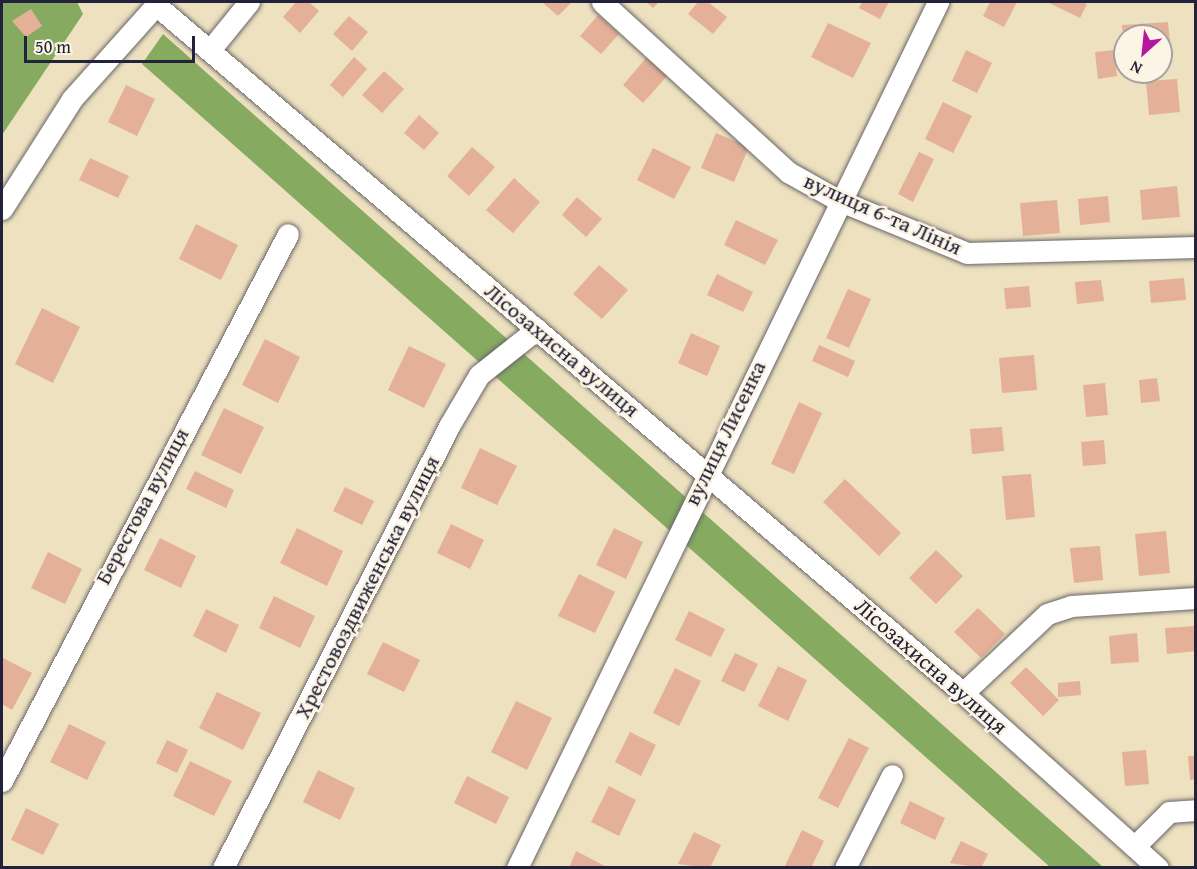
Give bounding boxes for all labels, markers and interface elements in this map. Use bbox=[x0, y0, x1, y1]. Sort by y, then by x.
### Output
scale bar bbox=[27, 24, 198, 62]
north arrow bbox=[1113, 24, 1173, 84]
text: 50 m bbox=[35, 33, 71, 60]
text: N bbox=[1126, 55, 1146, 81]
street label: вулиця 6-та Лінія bbox=[800, 167, 966, 261]
street label: Лісозахисна вулиця bbox=[479, 278, 645, 422]
street label: вулиця Лисенка bbox=[679, 356, 771, 510]
street label: Берестова вулиця bbox=[90, 423, 194, 589]
street label: Хрестовоздвиженська вулиця bbox=[289, 451, 445, 723]
street label: Лісозахисна вулиця bbox=[849, 592, 1013, 740]

